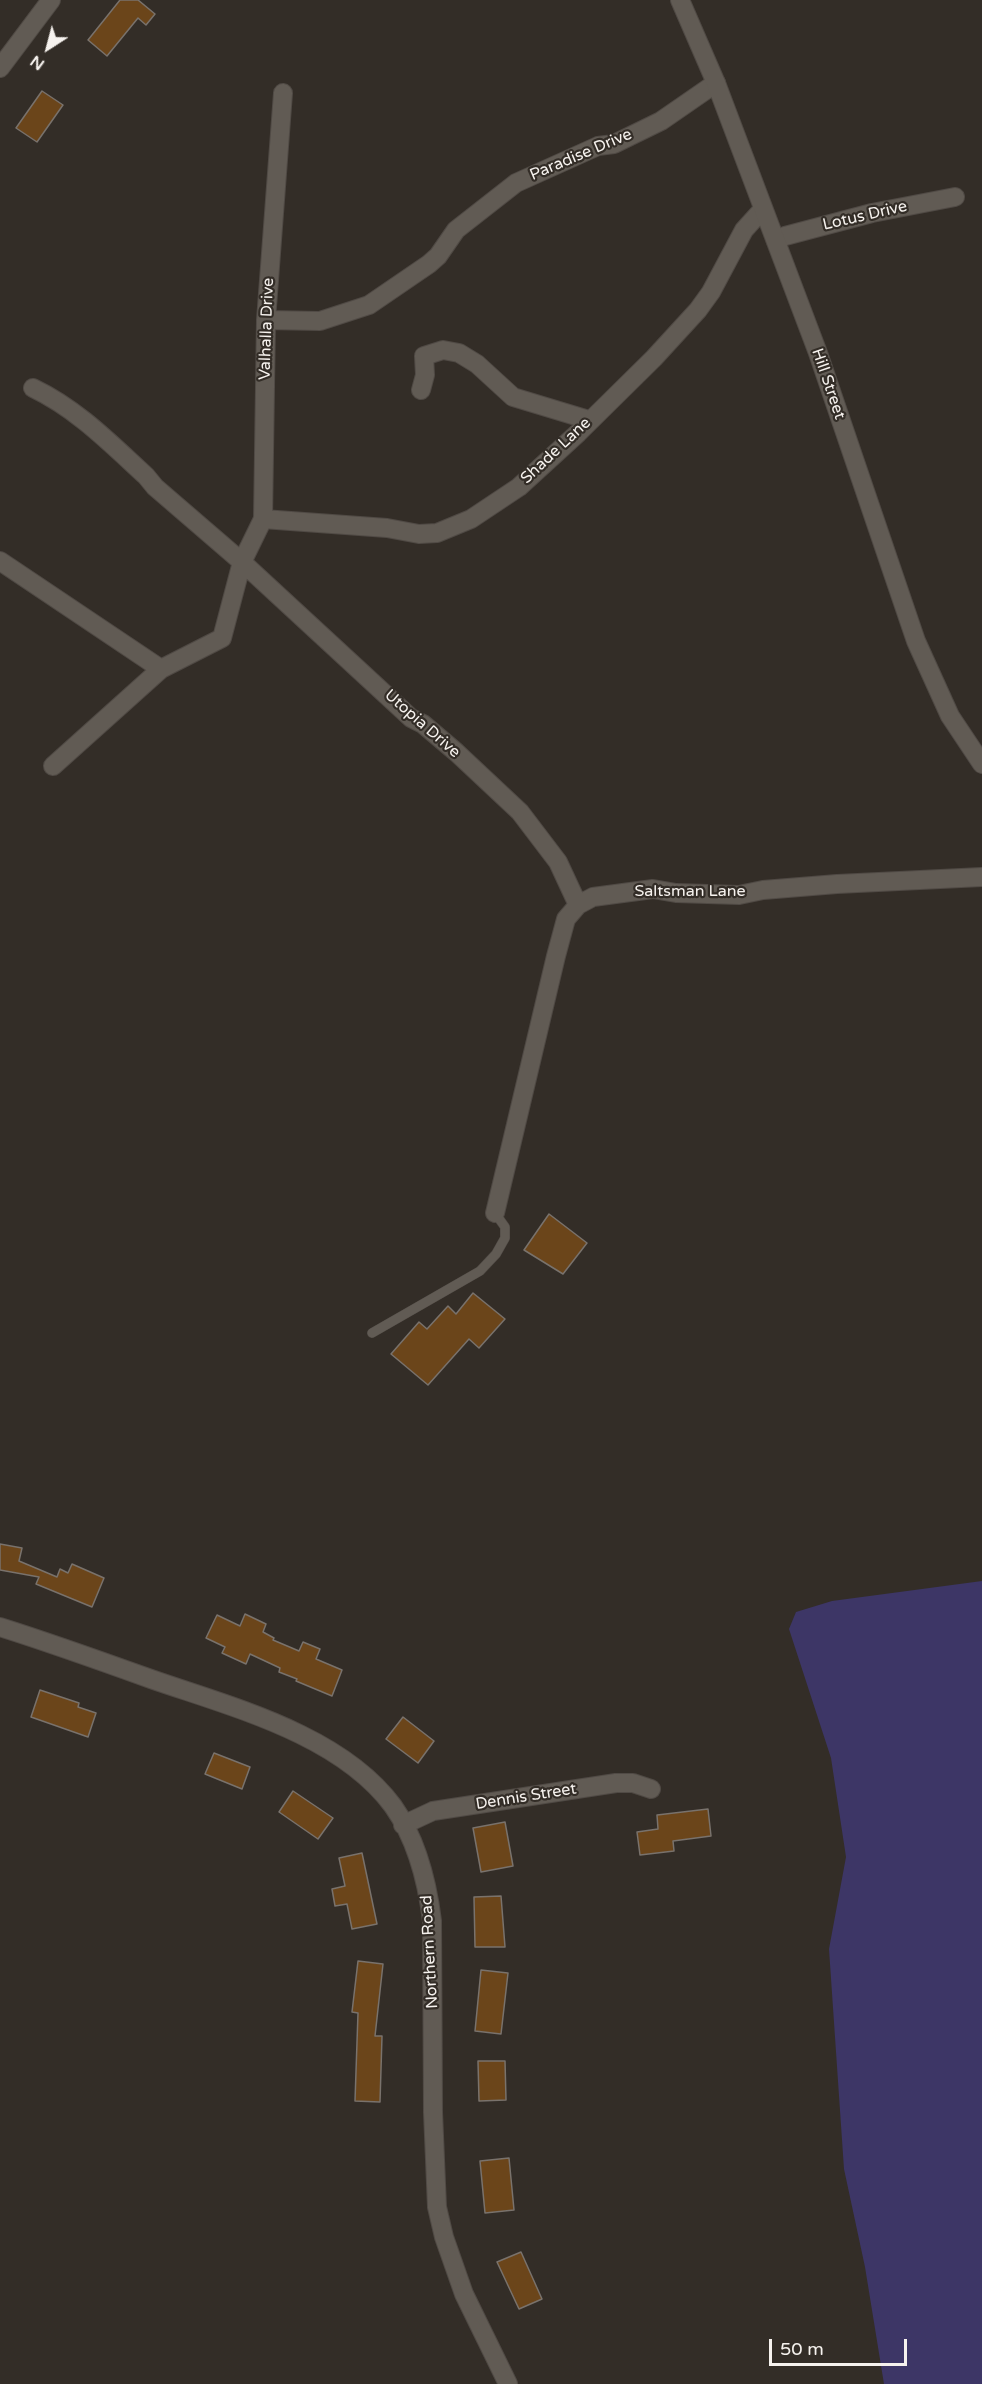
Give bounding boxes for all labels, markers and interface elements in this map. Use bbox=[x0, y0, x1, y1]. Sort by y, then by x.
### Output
north arrow bbox=[18, 18, 78, 78]
text: N bbox=[26, 51, 49, 74]
street label: Paradise Drive bbox=[527, 125, 635, 185]
street label: Lotus Drive bbox=[821, 197, 909, 235]
street label: Valhalla Drive bbox=[256, 277, 278, 381]
street label: Hill Street bbox=[807, 346, 849, 422]
street label: Shade Lane bbox=[517, 414, 595, 488]
street label: Utopia Drive bbox=[380, 686, 464, 762]
street label: Saltsman Lane bbox=[634, 882, 746, 902]
street label: Dennis Street bbox=[474, 1780, 578, 1814]
street label: Northern Road bbox=[417, 1895, 443, 2009]
scale bar bbox=[772, 2327, 910, 2365]
text: 50 m bbox=[780, 2338, 824, 2360]

